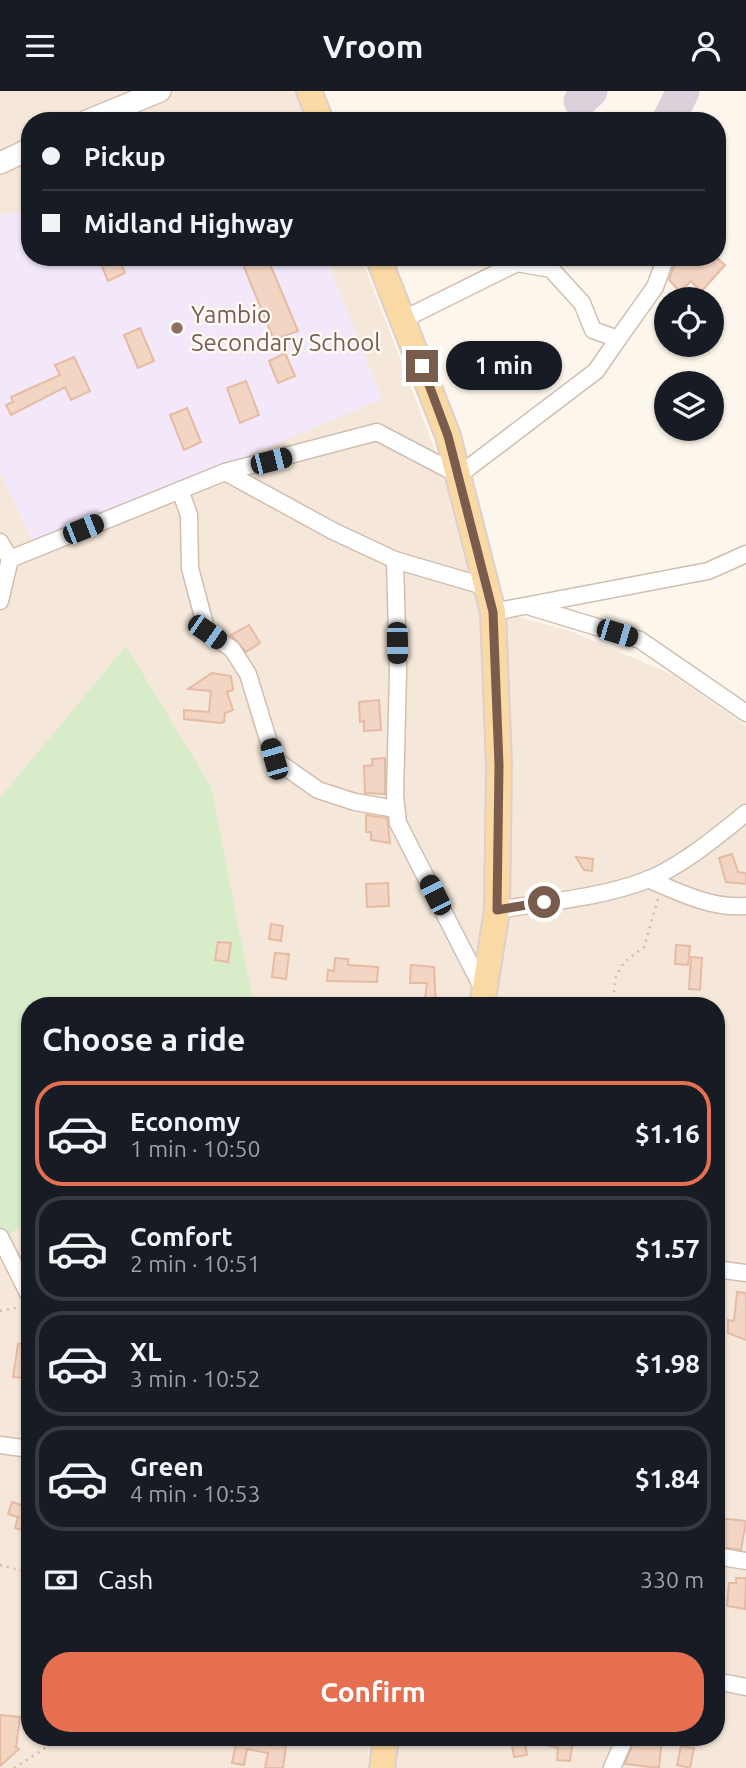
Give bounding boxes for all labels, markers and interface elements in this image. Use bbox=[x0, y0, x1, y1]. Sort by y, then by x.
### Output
icon: menu bbox=[21, 27, 59, 65]
icon: person bbox=[687, 27, 725, 65]
text: Vroom bbox=[323, 28, 423, 64]
text: Pickup bbox=[84, 142, 166, 171]
text: Midland Highway bbox=[84, 209, 293, 238]
map controls bbox=[654, 287, 724, 441]
button: locate bbox=[654, 287, 724, 357]
place label: Yambio Secondary School bbox=[191, 301, 381, 356]
marker: Yambio Secondary School bbox=[169, 320, 185, 336]
callout: 1 min bbox=[446, 341, 562, 391]
route end bbox=[406, 350, 438, 382]
text: 1 min bbox=[475, 353, 533, 378]
button: layers bbox=[654, 371, 724, 441]
car bbox=[249, 446, 294, 476]
car bbox=[60, 511, 107, 547]
car bbox=[184, 611, 231, 653]
car bbox=[594, 617, 641, 649]
car bbox=[387, 622, 408, 664]
car bbox=[259, 736, 290, 782]
car bbox=[417, 872, 454, 918]
route start bbox=[528, 886, 560, 918]
text: Choose a ride bbox=[42, 1021, 245, 1057]
icon: car bbox=[46, 1102, 109, 1165]
text: Economy bbox=[130, 1107, 240, 1136]
text: $1.16 bbox=[635, 1119, 700, 1148]
text: 1 min · 10:50 bbox=[130, 1136, 261, 1161]
icon: car bbox=[46, 1217, 109, 1280]
text: Comfort bbox=[130, 1222, 233, 1251]
text: $1.57 bbox=[635, 1234, 700, 1263]
text: 2 min · 10:51 bbox=[130, 1251, 261, 1276]
icon: car bbox=[46, 1332, 109, 1395]
text: XL bbox=[130, 1337, 161, 1366]
text: $1.98 bbox=[635, 1349, 700, 1378]
text: 3 min · 10:52 bbox=[130, 1366, 261, 1391]
icon: car bbox=[46, 1447, 109, 1510]
text: Green bbox=[130, 1452, 204, 1481]
text: $1.84 bbox=[635, 1464, 700, 1493]
text: 4 min · 10:53 bbox=[130, 1481, 261, 1506]
icon: cash bbox=[42, 1561, 80, 1599]
text: Cash bbox=[98, 1565, 153, 1594]
text: 330 m bbox=[640, 1567, 704, 1592]
button: Confirm bbox=[42, 1652, 704, 1732]

